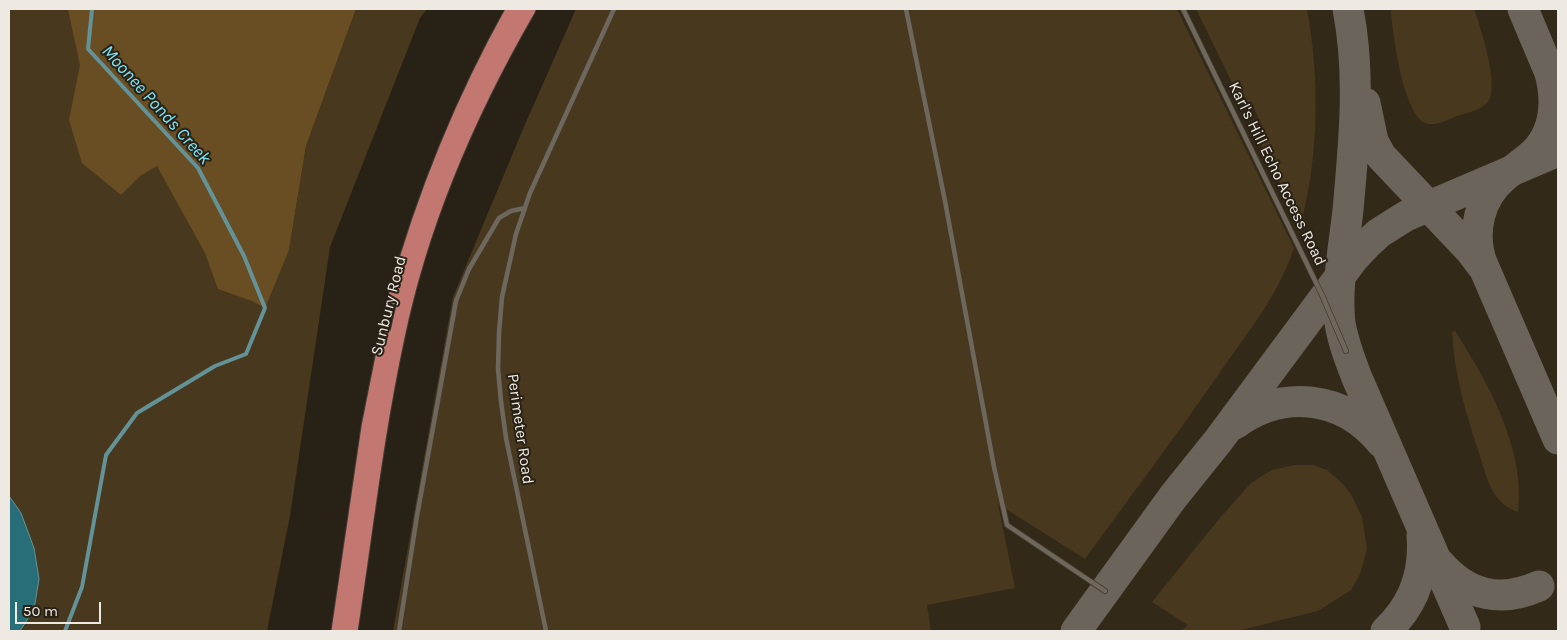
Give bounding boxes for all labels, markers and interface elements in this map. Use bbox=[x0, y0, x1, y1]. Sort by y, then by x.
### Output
water label: Moonee Ponds Creek bbox=[97, 41, 215, 169]
street label: Karl's Hill Echo Access Road bbox=[1224, 79, 1330, 269]
street label: Sunbury Road bbox=[367, 254, 411, 358]
street label: Perimeter Road bbox=[503, 372, 537, 486]
scale bar bbox=[18, 592, 104, 624]
text: 50 m bbox=[23, 602, 58, 620]

